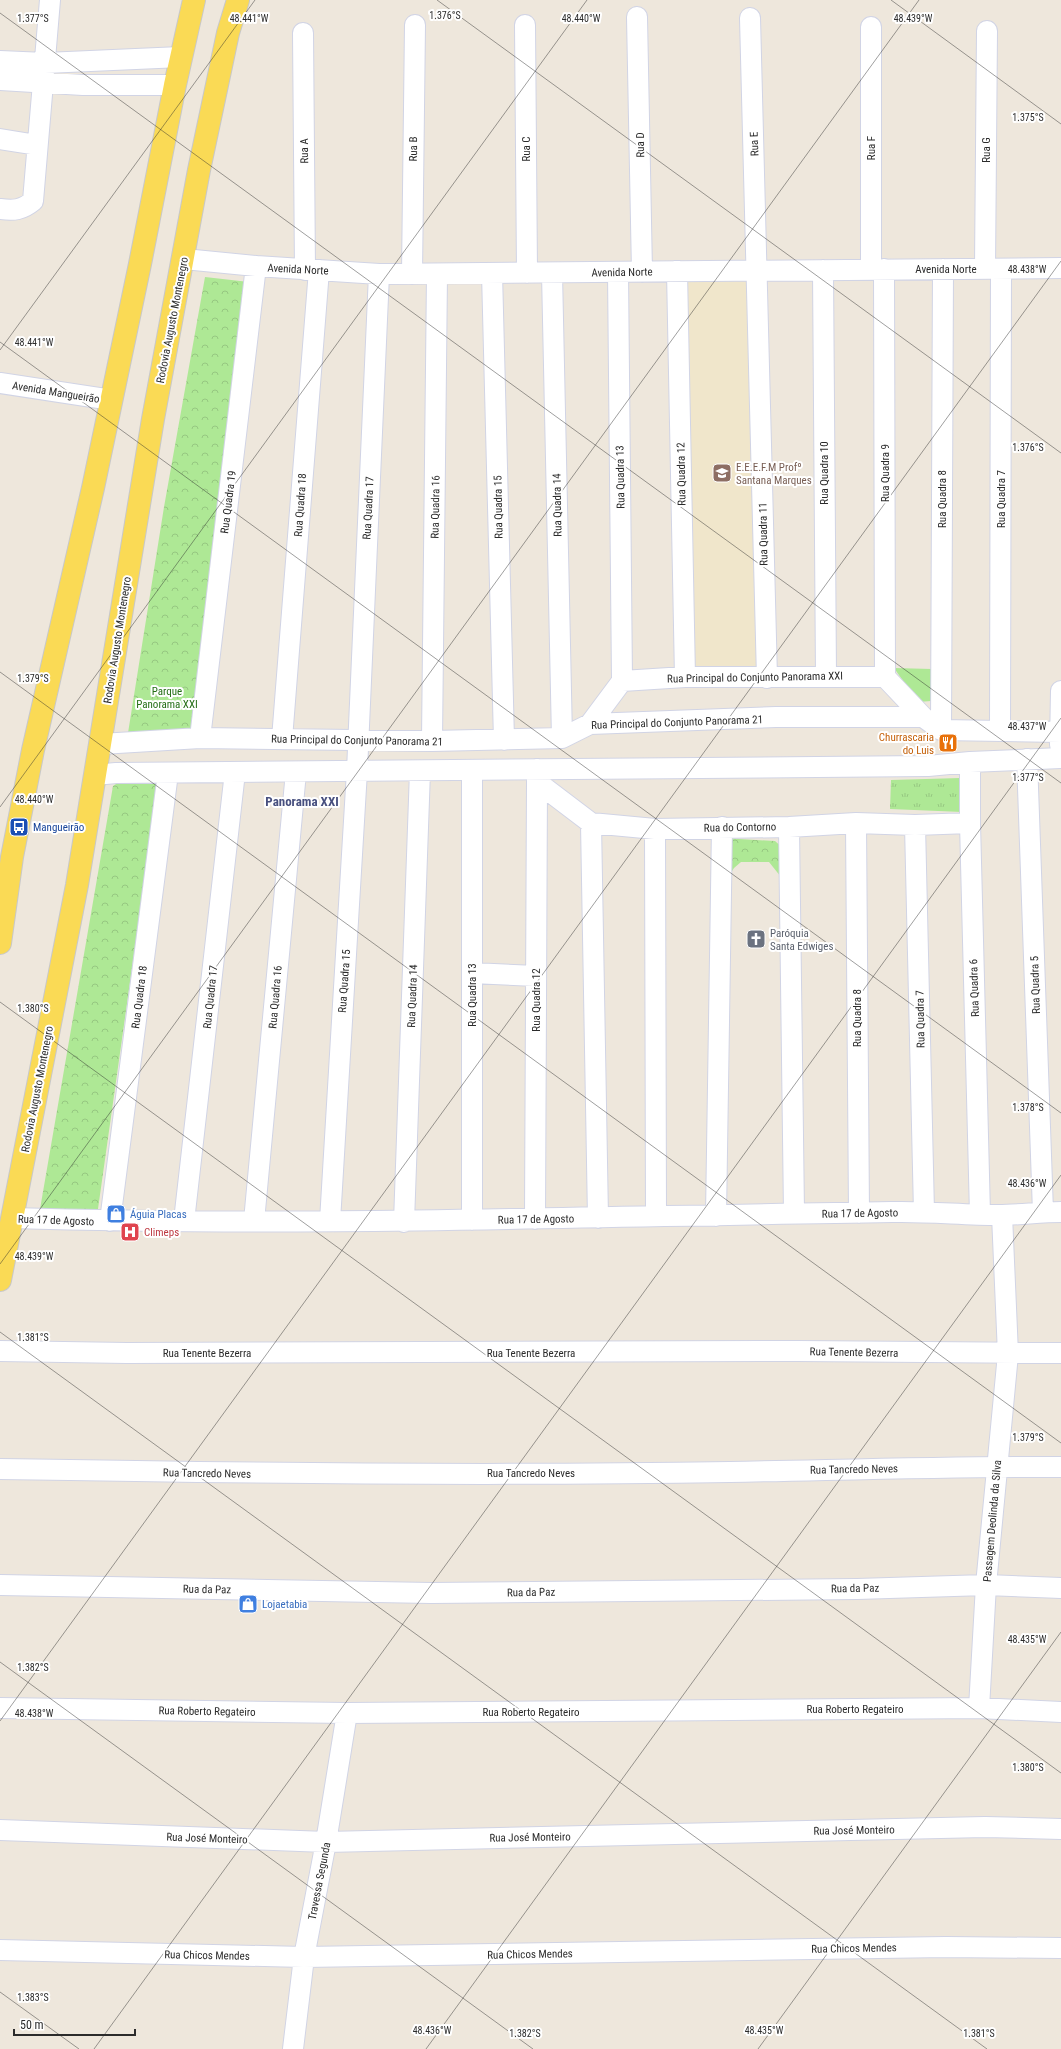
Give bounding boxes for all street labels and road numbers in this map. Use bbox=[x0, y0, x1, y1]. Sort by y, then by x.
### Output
street label: Rua E bbox=[748, 131, 761, 156]
street label: Rua D bbox=[634, 132, 647, 158]
street label: Rua B bbox=[407, 136, 420, 162]
street label: Rua C bbox=[520, 136, 533, 162]
street label: Rua F bbox=[865, 136, 878, 160]
street label: Rua G bbox=[980, 137, 993, 163]
street label: Rua A bbox=[298, 138, 311, 164]
street label: Rodovia Augusto Montenegro bbox=[154, 256, 191, 384]
street label: Avenida Norte bbox=[267, 261, 329, 278]
street label: Avenida Norte bbox=[915, 263, 977, 276]
street label: Avenida Norte bbox=[591, 265, 653, 280]
street label: Avenida Mangueirão bbox=[11, 379, 101, 406]
street label: Rua Quadra 10 bbox=[818, 441, 831, 505]
street label: Rua Quadra 12 bbox=[674, 442, 689, 506]
street label: Rua Quadra 9 bbox=[879, 444, 892, 502]
street label: Rua Quadra 13 bbox=[613, 445, 628, 509]
street label: Rua Quadra 19 bbox=[218, 470, 239, 534]
street label: Rua Quadra 8 bbox=[936, 470, 949, 528]
street label: Rua Quadra 7 bbox=[995, 470, 1008, 528]
street label: Rua Quadra 18 bbox=[292, 473, 309, 537]
street label: Rua Quadra 14 bbox=[550, 473, 565, 537]
street label: Rua Quadra 16 bbox=[428, 475, 443, 539]
street label: Rua Quadra 15 bbox=[491, 475, 506, 539]
street label: Rua Quadra 17 bbox=[360, 476, 377, 540]
street label: Rua Quadra 11 bbox=[756, 502, 771, 566]
street label: Rodovia Augusto Montenegro bbox=[101, 575, 134, 704]
street label: Rua Principal do Conjunto Panorama XXI bbox=[667, 669, 843, 686]
street label: Rua Principal do Conjunto Panorama 21 bbox=[591, 713, 763, 732]
street label: Rua Principal do Conjunto Panorama 21 bbox=[271, 733, 443, 748]
street label: Rua do Contorno bbox=[704, 820, 777, 835]
street label: Rua Quadra 15 bbox=[336, 949, 353, 1013]
street label: Rua Quadra 5 bbox=[1028, 956, 1043, 1014]
street label: Rua Quadra 6 bbox=[967, 959, 982, 1017]
street label: Rua Quadra 13 bbox=[466, 963, 479, 1027]
street label: Rua Quadra 14 bbox=[405, 964, 420, 1028]
street label: Rua Quadra 18 bbox=[129, 965, 150, 1029]
street label: Rua Quadra 17 bbox=[201, 965, 220, 1029]
street label: Rua Quadra 16 bbox=[266, 965, 285, 1029]
street label: Rua Quadra 12 bbox=[530, 968, 543, 1032]
street label: Rua Quadra 8 bbox=[851, 989, 864, 1047]
street label: Rua Quadra 7 bbox=[913, 990, 928, 1048]
street label: Rodovia Augusto Montenegro bbox=[19, 1025, 56, 1153]
street label: Rua 17 de Agosto bbox=[822, 1206, 899, 1221]
street label: Rua 17 de Agosto bbox=[498, 1212, 575, 1227]
street label: Rua 17 de Agosto bbox=[18, 1213, 95, 1228]
street label: Rua Tenente Bezerra bbox=[810, 1345, 898, 1360]
street label: Rua Tenente Bezerra bbox=[163, 1347, 251, 1360]
street label: Rua Tenente Bezerra bbox=[487, 1347, 575, 1360]
street label: Passagem Deolinda da Silva bbox=[981, 1459, 1004, 1583]
street label: Rua Tancredo Neves bbox=[810, 1462, 898, 1477]
street label: Rua Tancredo Neves bbox=[163, 1466, 251, 1481]
street label: Rua Tancredo Neves bbox=[487, 1467, 575, 1480]
street label: Rua da Paz bbox=[831, 1582, 879, 1595]
street label: Rua da Paz bbox=[183, 1583, 231, 1596]
street label: Rua da Paz bbox=[507, 1586, 555, 1599]
street label: Rua Roberto Regateiro bbox=[806, 1703, 904, 1716]
street label: Rua Roberto Regateiro bbox=[158, 1704, 256, 1719]
street label: Rua Roberto Regateiro bbox=[482, 1706, 580, 1719]
street label: Rua José Monteiro bbox=[813, 1823, 895, 1838]
street label: Rua José Monteiro bbox=[489, 1830, 571, 1845]
street label: Rua José Monteiro bbox=[166, 1831, 248, 1846]
street label: Travessa Segunda bbox=[306, 1841, 333, 1921]
street label: Rua Chicos Mendes bbox=[811, 1941, 897, 1956]
street label: Rua Chicos Mendes bbox=[487, 1947, 573, 1962]
street label: Rua Chicos Mendes bbox=[164, 1948, 250, 1963]

